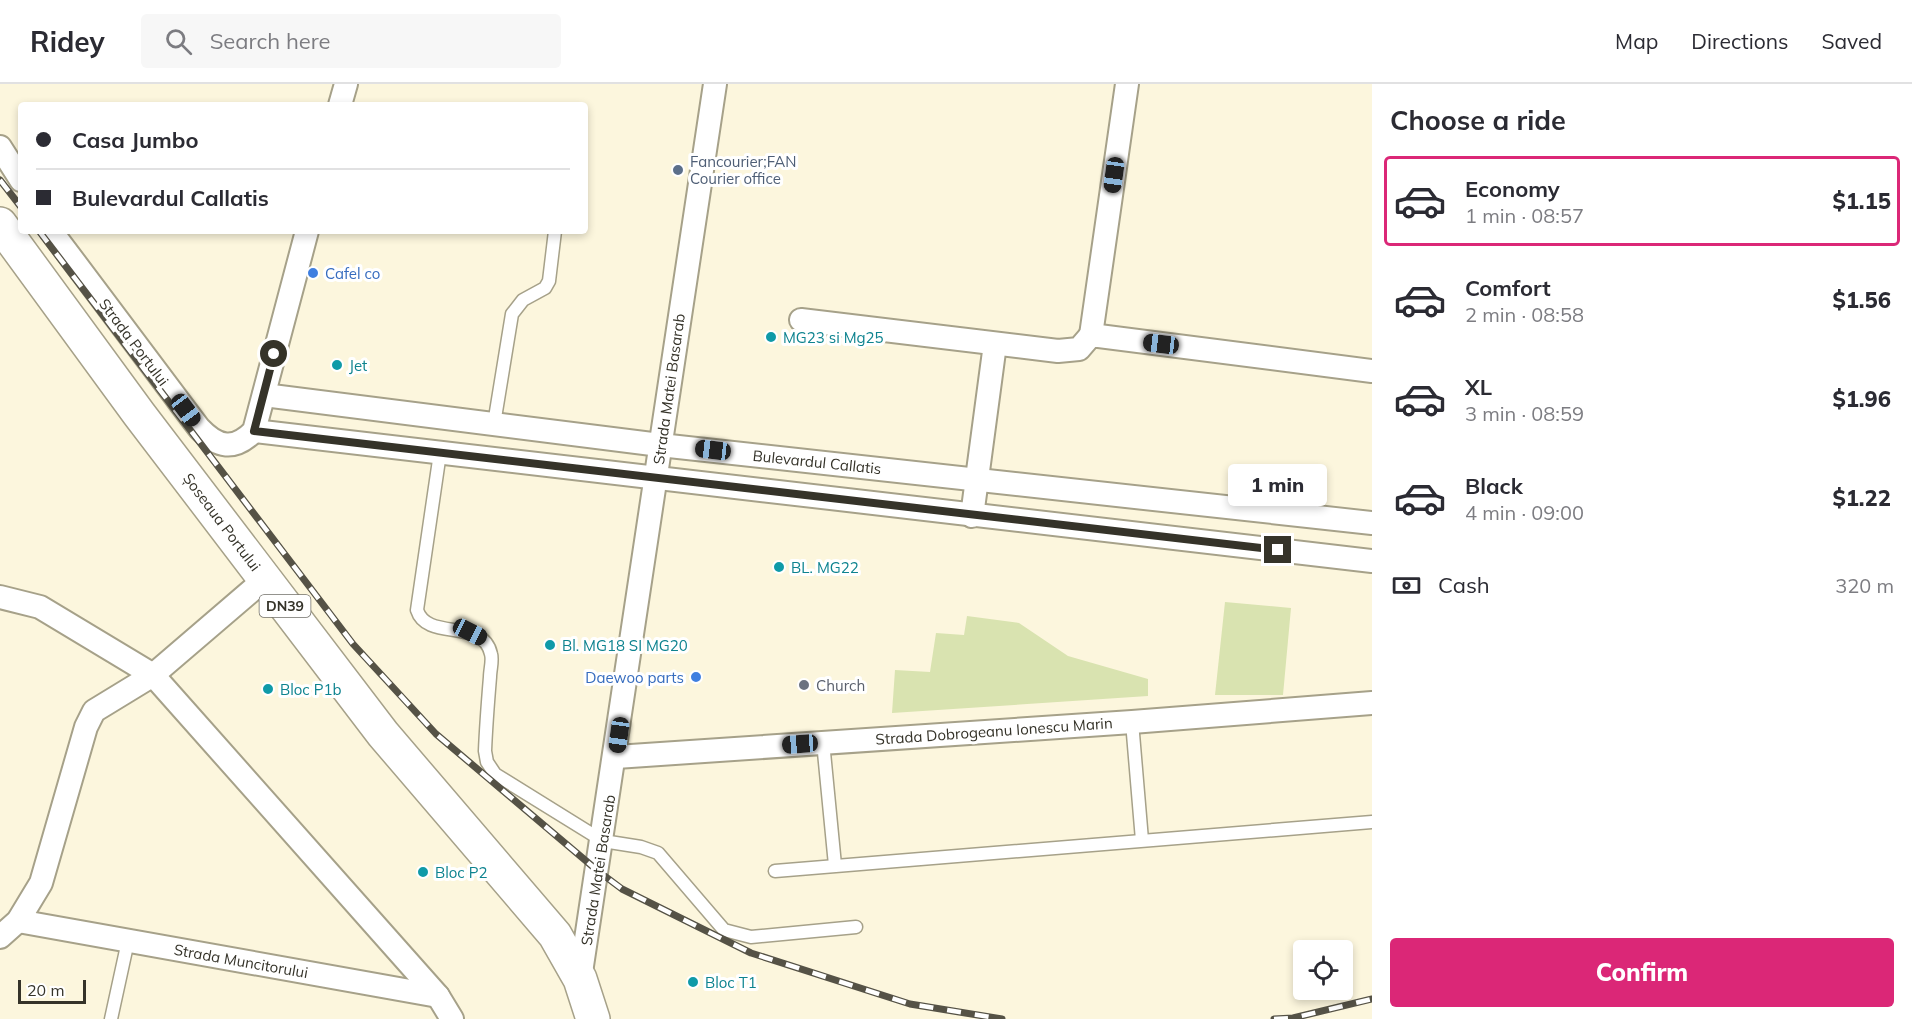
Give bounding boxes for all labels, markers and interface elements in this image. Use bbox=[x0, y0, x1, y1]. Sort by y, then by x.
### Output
search box bbox=[141, 14, 561, 68]
text: Ridey bbox=[30, 24, 105, 59]
icon: search bbox=[162, 25, 195, 58]
text: Search here bbox=[210, 27, 331, 55]
text: Map bbox=[1615, 28, 1658, 54]
text: Directions bbox=[1691, 28, 1788, 54]
text: Saved bbox=[1821, 28, 1882, 54]
text: Choose a ride bbox=[1390, 103, 1566, 137]
text: Casa Jumbo bbox=[72, 126, 199, 154]
place label: Fancourier;FAN Courier office bbox=[690, 152, 796, 188]
car bbox=[1103, 156, 1125, 194]
marker: Fancourier;FAN Courier office bbox=[671, 163, 685, 177]
icon: car bbox=[1393, 174, 1447, 228]
text: Economy bbox=[1465, 175, 1560, 203]
text: Bulevardul Callatis bbox=[72, 184, 269, 212]
text: $1.15 bbox=[1832, 187, 1891, 215]
text: 1 min · 08:57 bbox=[1465, 203, 1584, 228]
place label: Cafel co bbox=[325, 264, 380, 283]
marker: Cafel co bbox=[306, 266, 320, 280]
icon: car bbox=[1393, 273, 1447, 327]
text: Comfort bbox=[1465, 274, 1551, 302]
text: $1.56 bbox=[1832, 286, 1891, 314]
street label: Strada Portului bbox=[95, 295, 173, 389]
text: 2 min · 08:58 bbox=[1465, 302, 1584, 327]
street label: Strada Matei Basarab bbox=[649, 312, 689, 466]
place label: MG23 si Mg25 bbox=[783, 328, 884, 347]
marker: MG23 si Mg25 bbox=[764, 330, 778, 344]
car bbox=[1142, 333, 1180, 355]
route start bbox=[260, 340, 287, 367]
place label: Jet bbox=[349, 356, 367, 375]
marker: Jet bbox=[330, 358, 344, 372]
icon: car bbox=[1393, 372, 1447, 426]
text: XL bbox=[1465, 373, 1492, 401]
text: $1.96 bbox=[1832, 385, 1891, 413]
car bbox=[168, 390, 204, 430]
text: 3 min · 08:59 bbox=[1465, 401, 1584, 426]
car bbox=[694, 439, 732, 461]
street label: Bulevardul Callatis bbox=[752, 446, 882, 478]
callout: 1 min bbox=[1228, 463, 1328, 505]
street label: Șoseaua Portului bbox=[179, 469, 265, 575]
icon: car bbox=[1393, 471, 1447, 525]
text: 1 min bbox=[1251, 472, 1304, 497]
text: Black bbox=[1465, 472, 1523, 500]
text: $1.22 bbox=[1832, 484, 1891, 512]
text: 4 min · 09:00 bbox=[1465, 500, 1584, 525]
route end bbox=[1264, 536, 1291, 563]
place label: BL. MG22 bbox=[791, 558, 859, 577]
marker: BL. MG22 bbox=[772, 560, 786, 574]
icon: cash bbox=[1390, 569, 1423, 602]
text: Cash bbox=[1438, 571, 1490, 599]
text: 320 m bbox=[1835, 573, 1894, 598]
road number: DN39 bbox=[260, 595, 310, 617]
car bbox=[450, 616, 490, 648]
place label: Bl. MG18 SI MG20 bbox=[562, 636, 688, 655]
marker: Bl. MG18 SI MG20 bbox=[543, 638, 557, 652]
place label: Daewoo parts bbox=[585, 668, 684, 687]
marker: Daewoo parts bbox=[689, 670, 703, 684]
place label: Church bbox=[816, 676, 865, 695]
marker: Church bbox=[797, 678, 811, 692]
place label: Bloc P1b bbox=[280, 680, 341, 699]
marker: Bloc P1b bbox=[261, 682, 275, 696]
street label: Strada Dobrogeanu Ionescu Marin bbox=[875, 713, 1113, 749]
car bbox=[608, 716, 630, 754]
car bbox=[781, 734, 819, 754]
street label: Strada Matei Basarab bbox=[577, 793, 619, 947]
place label: Bloc P2 bbox=[435, 863, 487, 882]
marker: Bloc P2 bbox=[416, 865, 430, 879]
button: Confirm bbox=[1390, 938, 1894, 1007]
street label: Strada Muncitorului bbox=[172, 940, 310, 982]
map controls bbox=[1293, 940, 1353, 1000]
button: locate bbox=[1293, 940, 1353, 1000]
place label: Bloc T1 bbox=[705, 973, 757, 992]
marker: Bloc T1 bbox=[686, 975, 700, 989]
scale bar bbox=[18, 977, 86, 1004]
text: 20 m bbox=[27, 980, 64, 1000]

